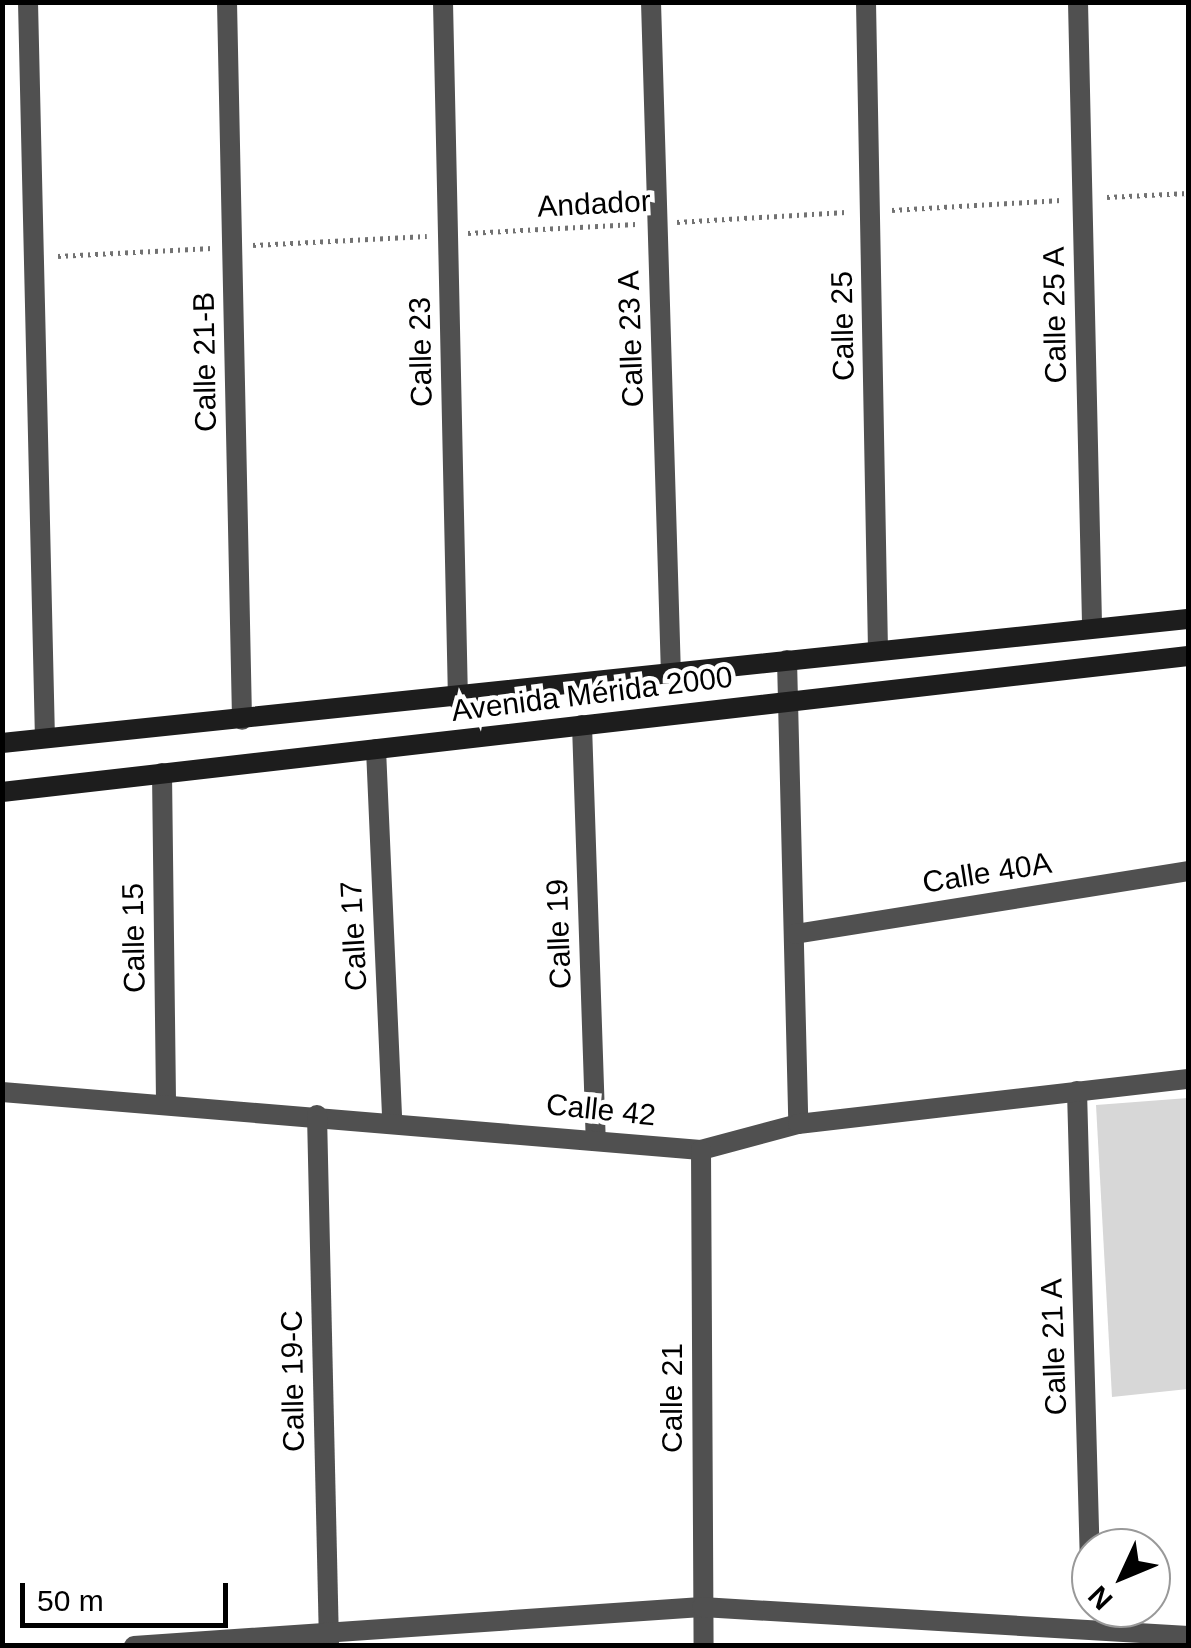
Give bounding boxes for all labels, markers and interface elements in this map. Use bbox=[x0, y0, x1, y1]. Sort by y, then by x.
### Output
street label: Andador bbox=[536, 183, 652, 225]
street label: Calle 25 A bbox=[1036, 245, 1074, 385]
street label: Calle 23 A bbox=[611, 269, 651, 409]
street label: Calle 25 bbox=[824, 271, 862, 381]
street label: Calle 21-B bbox=[186, 292, 224, 432]
street label: Calle 23 bbox=[402, 297, 440, 407]
street label: Avenida Mérida 2000 bbox=[449, 659, 735, 729]
street label: Calle 40A bbox=[920, 845, 1054, 901]
street label: Calle 19 bbox=[539, 878, 579, 990]
street label: Calle 17 bbox=[333, 880, 375, 992]
street label: Calle 15 bbox=[115, 883, 153, 993]
street label: Calle 42 bbox=[544, 1086, 658, 1134]
street label: Calle 21 A bbox=[1034, 1277, 1074, 1417]
street label: Calle 19-C bbox=[274, 1310, 312, 1452]
street label: Calle 21 bbox=[654, 1343, 690, 1453]
north arrow bbox=[1071, 1528, 1171, 1628]
scale bar bbox=[25, 1563, 232, 1625]
text: N bbox=[1082, 1580, 1119, 1616]
text: 50 m bbox=[37, 1584, 104, 1617]

